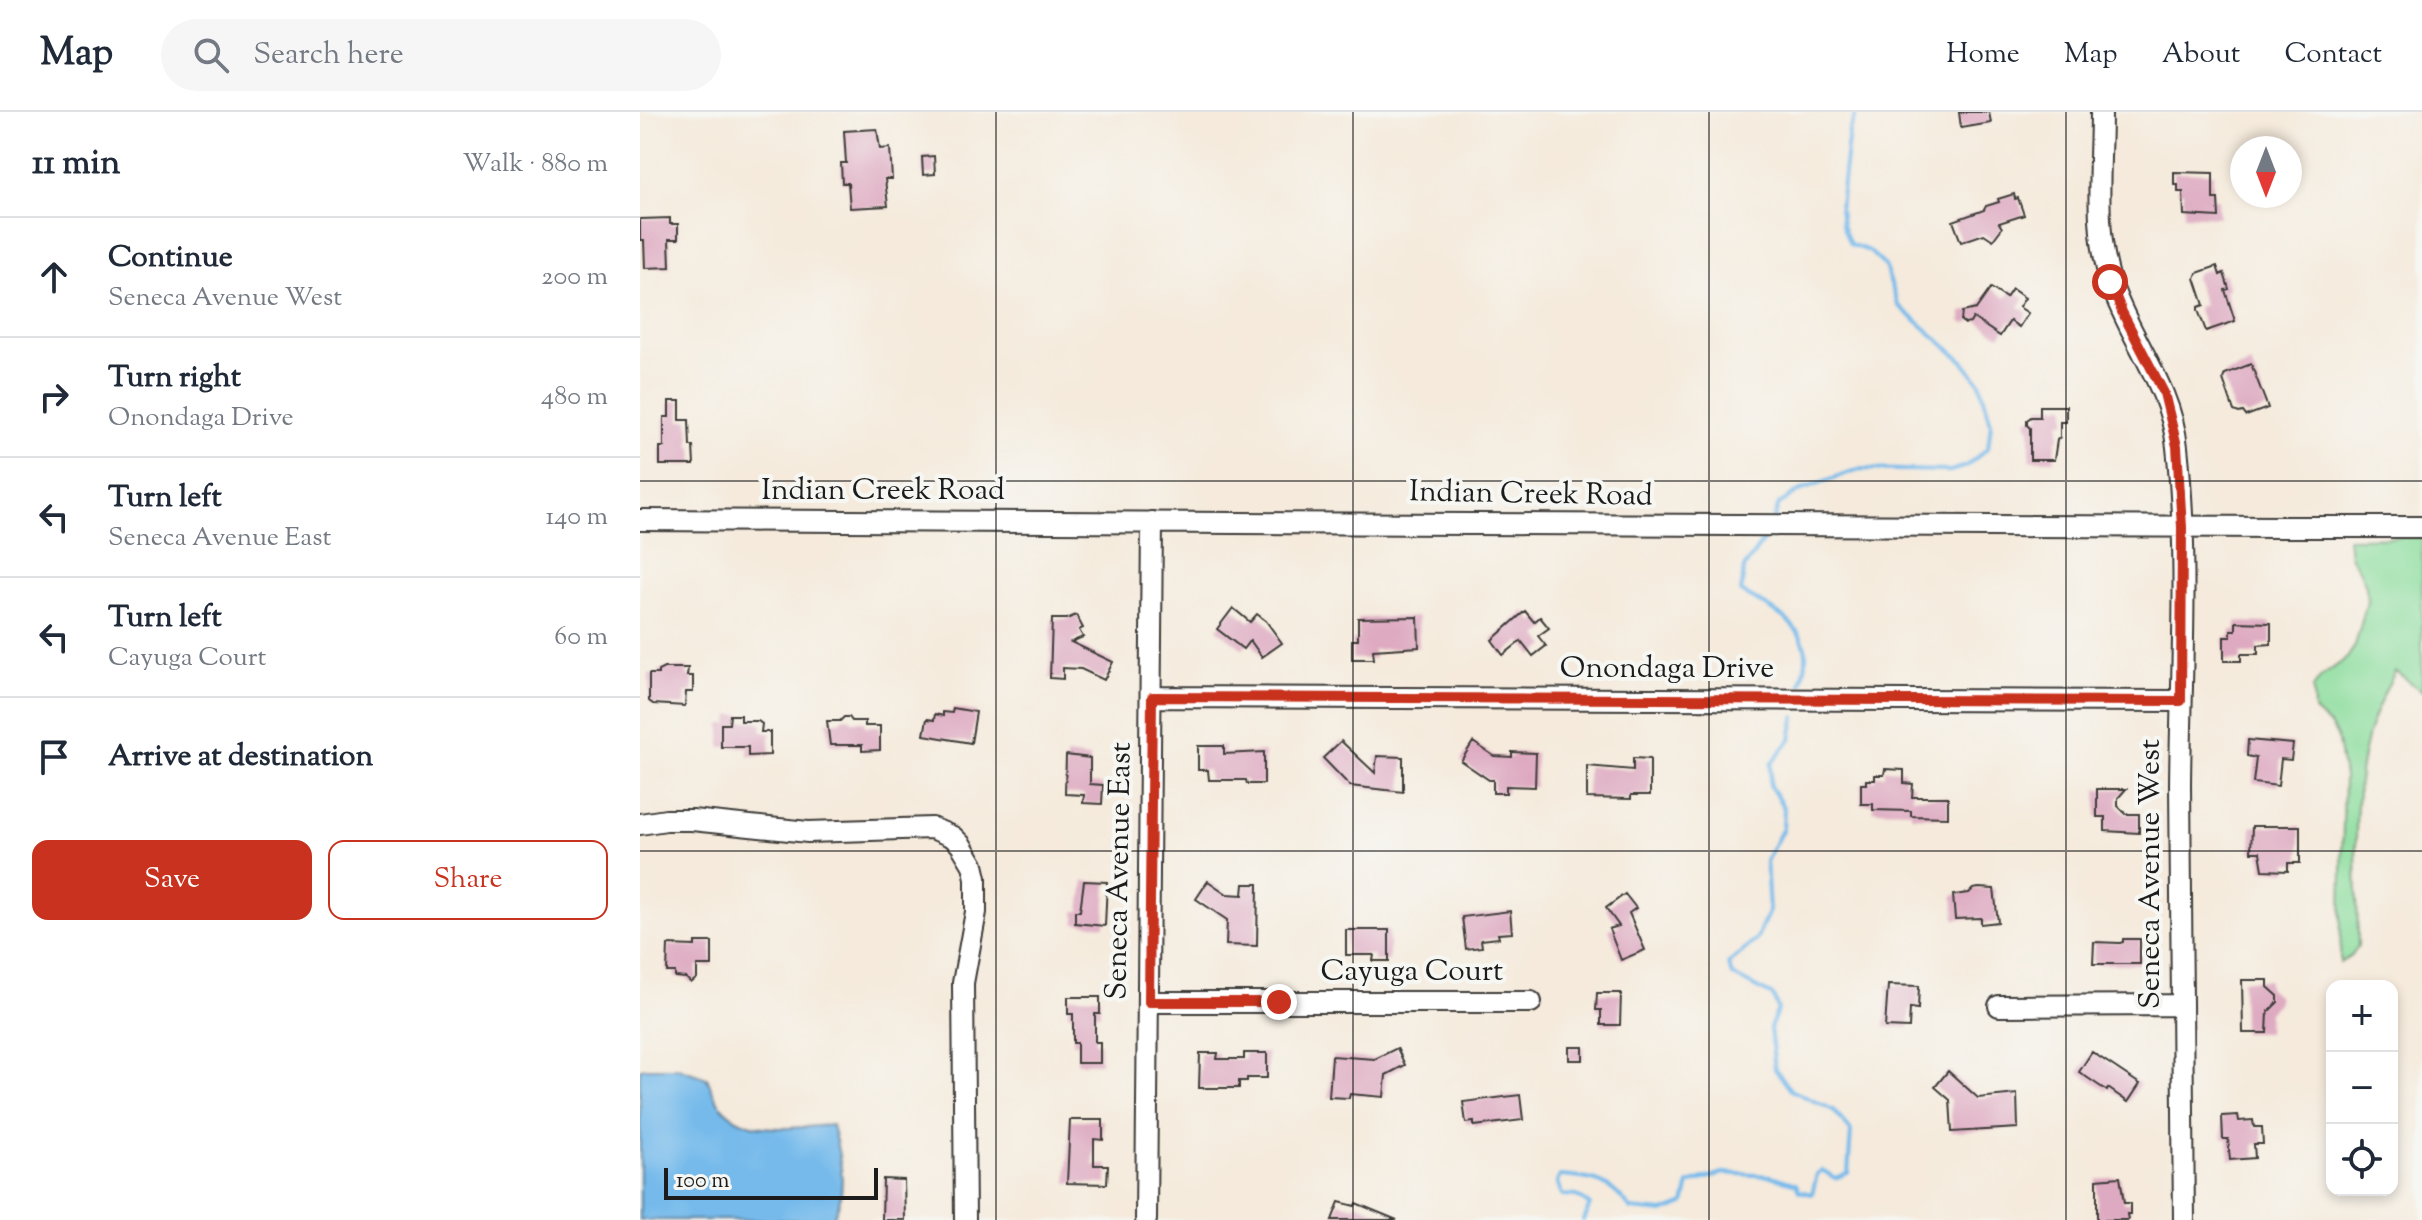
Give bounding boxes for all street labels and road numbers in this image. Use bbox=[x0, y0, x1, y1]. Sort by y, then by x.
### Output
street label: Indian Creek Road bbox=[761, 470, 1005, 513]
street label: Indian Creek Road bbox=[1409, 471, 1653, 519]
street label: Onondaga Drive bbox=[1560, 648, 1774, 691]
street label: Seneca Avenue West bbox=[2130, 739, 2173, 1009]
street label: Seneca Avenue East bbox=[1096, 742, 1144, 1000]
street label: Cayuga Court bbox=[1321, 951, 1503, 994]

